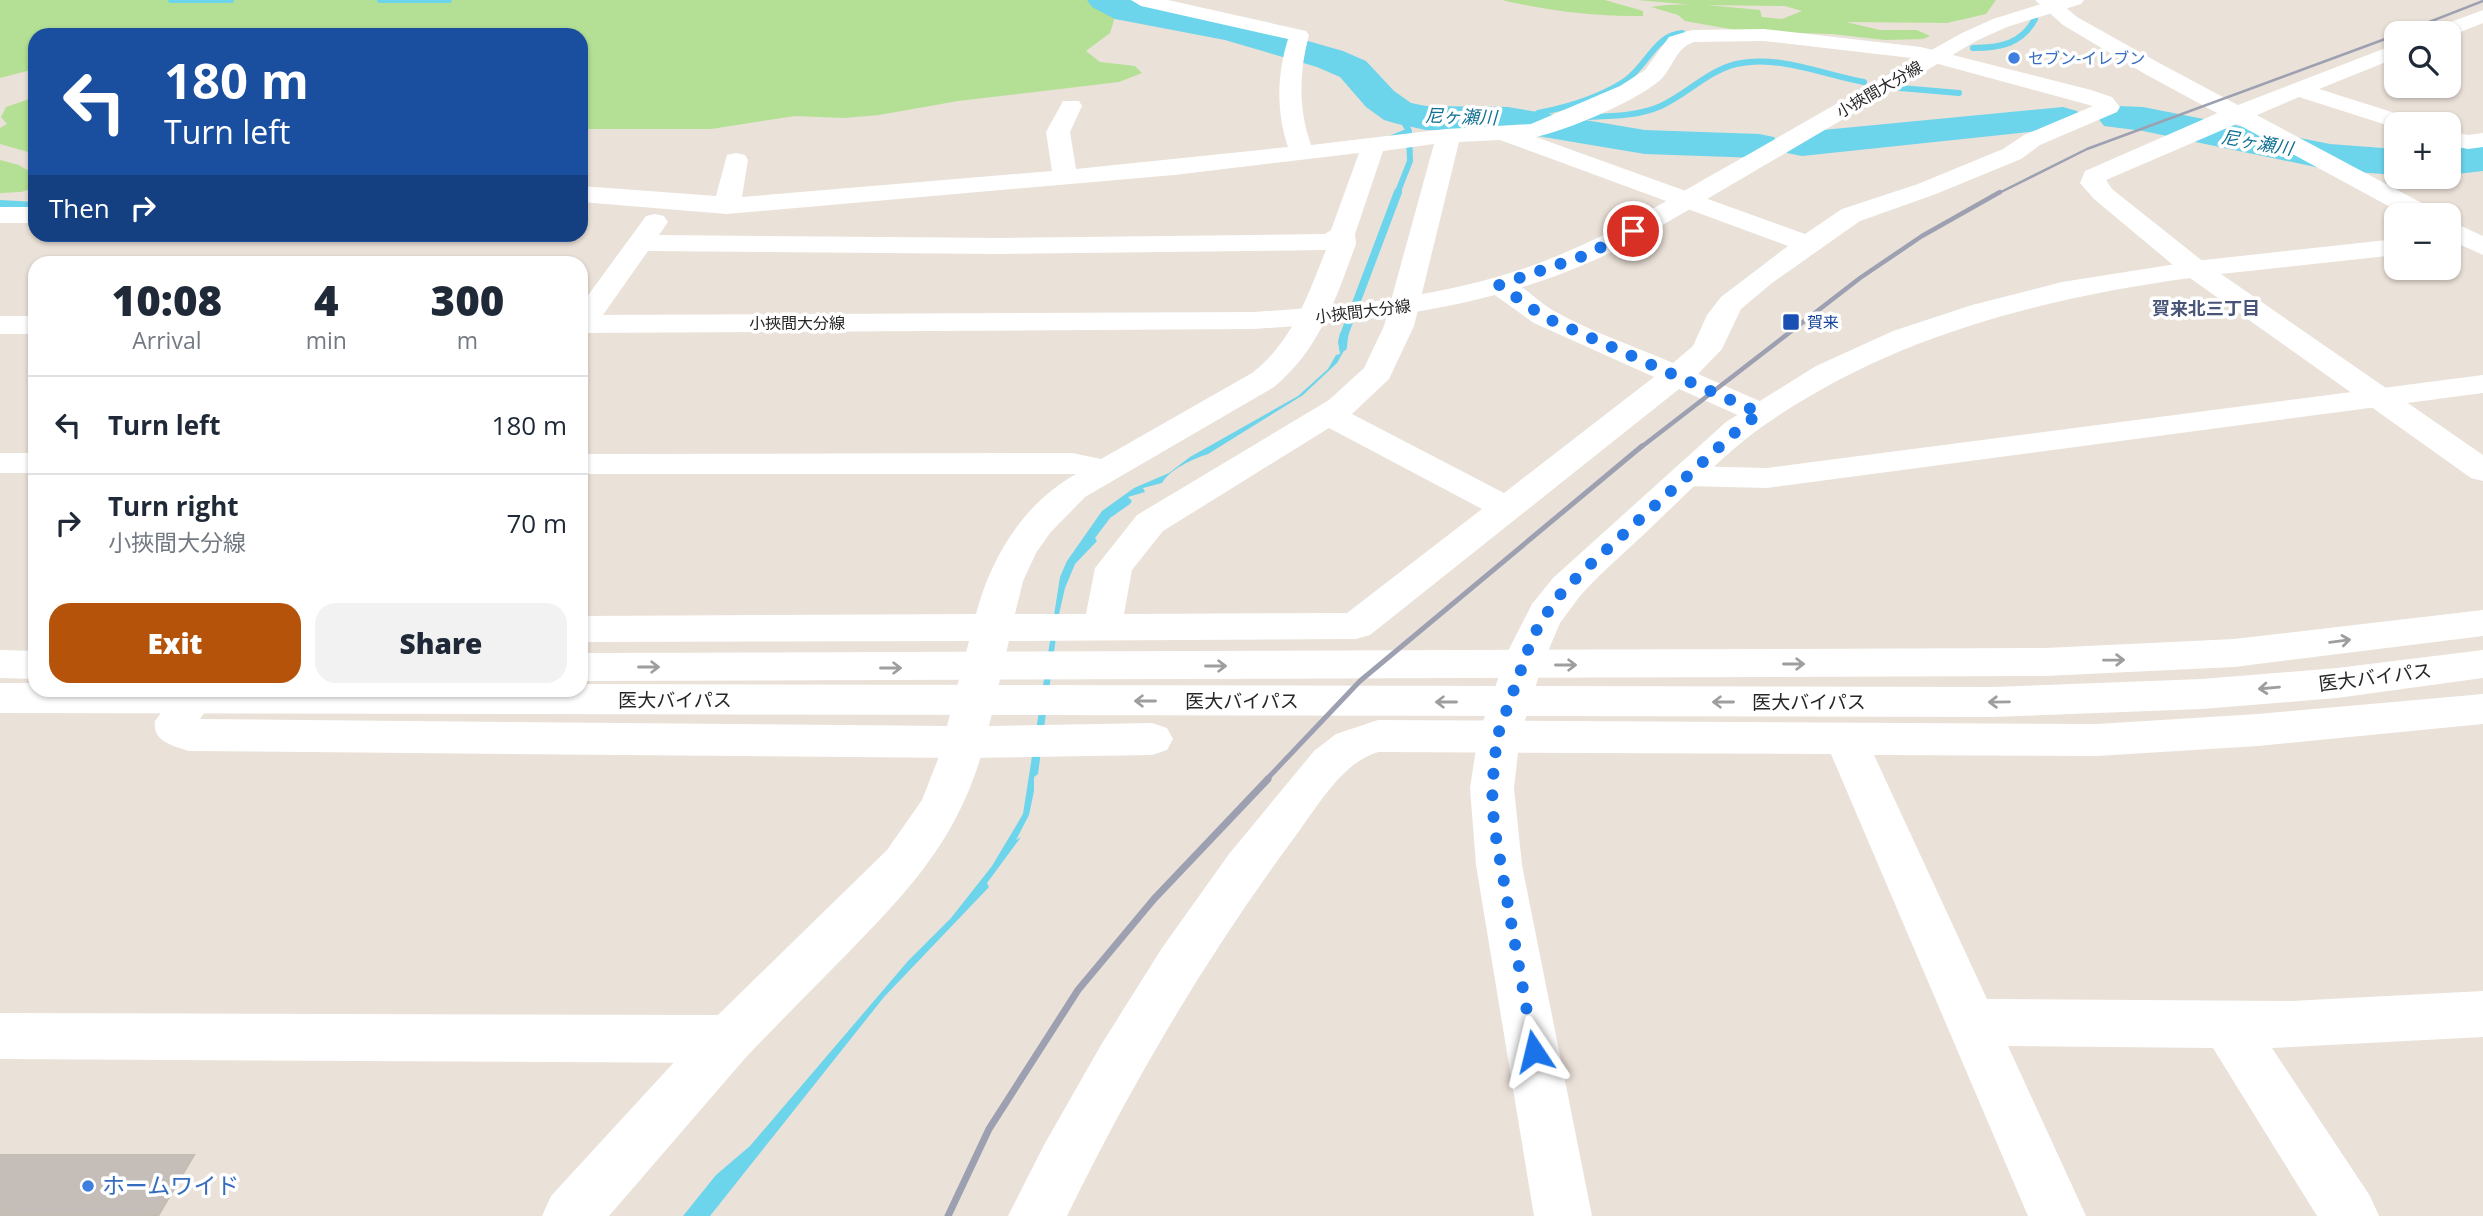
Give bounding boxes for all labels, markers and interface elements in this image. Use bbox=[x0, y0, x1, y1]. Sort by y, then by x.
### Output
map controls bbox=[2384, 21, 2461, 280]
button: search bbox=[2384, 21, 2461, 98]
text: 180 m bbox=[164, 47, 309, 113]
place label: セブン-イレブン bbox=[2028, 47, 2145, 69]
marker: セブン-イレブン bbox=[2006, 50, 2022, 66]
street label: 小挾間大分線 bbox=[1832, 55, 1926, 123]
icon: left bbox=[49, 56, 140, 147]
water label: 尼ヶ瀬川 bbox=[1425, 103, 1499, 129]
text: Turn left bbox=[164, 110, 290, 153]
button: + bbox=[2384, 112, 2461, 189]
water label: 尼ヶ瀬川 bbox=[2220, 124, 2297, 160]
icon: right bbox=[124, 189, 162, 227]
text: Then bbox=[49, 190, 110, 226]
pin bbox=[1603, 201, 1663, 261]
button: − bbox=[2384, 203, 2461, 280]
icon: arrive bbox=[1614, 212, 1652, 250]
text: 10:08 bbox=[112, 271, 222, 328]
text: 4 bbox=[314, 271, 339, 328]
text: 300 bbox=[431, 271, 504, 328]
street label: 小挾間大分線 bbox=[1314, 294, 1412, 328]
district label: 賀来北三丁目 bbox=[2152, 296, 2260, 320]
place label: 賀来 bbox=[1807, 311, 1839, 333]
street label: 小挾間大分線 bbox=[749, 312, 845, 334]
marker: 賀来 bbox=[1781, 312, 1801, 332]
text: Arrival bbox=[132, 324, 202, 356]
text: min bbox=[306, 324, 347, 356]
text: m bbox=[457, 324, 478, 356]
icon: left bbox=[49, 406, 87, 444]
text: Turn left bbox=[108, 407, 220, 443]
text: 180 m bbox=[492, 407, 567, 443]
text: Turn right bbox=[108, 488, 239, 524]
icon: right bbox=[49, 504, 87, 542]
text: 70 m bbox=[506, 505, 567, 541]
text: 小挾間大分線 bbox=[108, 526, 246, 558]
button: Exit bbox=[49, 603, 301, 683]
button: Share bbox=[315, 603, 567, 683]
one-way arrow bbox=[2328, 634, 2351, 647]
one-way arrow bbox=[2102, 654, 2125, 667]
one-way arrow bbox=[1782, 657, 1805, 671]
street label: 医大バイパス bbox=[2317, 657, 2433, 697]
one-way arrow bbox=[1555, 658, 1578, 672]
one-way arrow bbox=[1205, 659, 1228, 673]
one-way arrow bbox=[637, 660, 660, 674]
one-way arrow bbox=[879, 661, 902, 675]
one-way arrow bbox=[2258, 682, 2281, 695]
street label: 医大バイパス bbox=[618, 687, 732, 713]
street label: 医大バイパス bbox=[1185, 688, 1299, 714]
street label: 医大バイパス bbox=[1752, 689, 1866, 715]
one-way arrow bbox=[1134, 694, 1157, 708]
one-way arrow bbox=[1435, 695, 1458, 709]
one-way arrow bbox=[1712, 695, 1735, 709]
one-way arrow bbox=[1988, 695, 2011, 708]
position arrow bbox=[1497, 1014, 1571, 1088]
place label: ホームワイド bbox=[102, 1169, 239, 1201]
marker: ホームワイド bbox=[80, 1178, 96, 1194]

